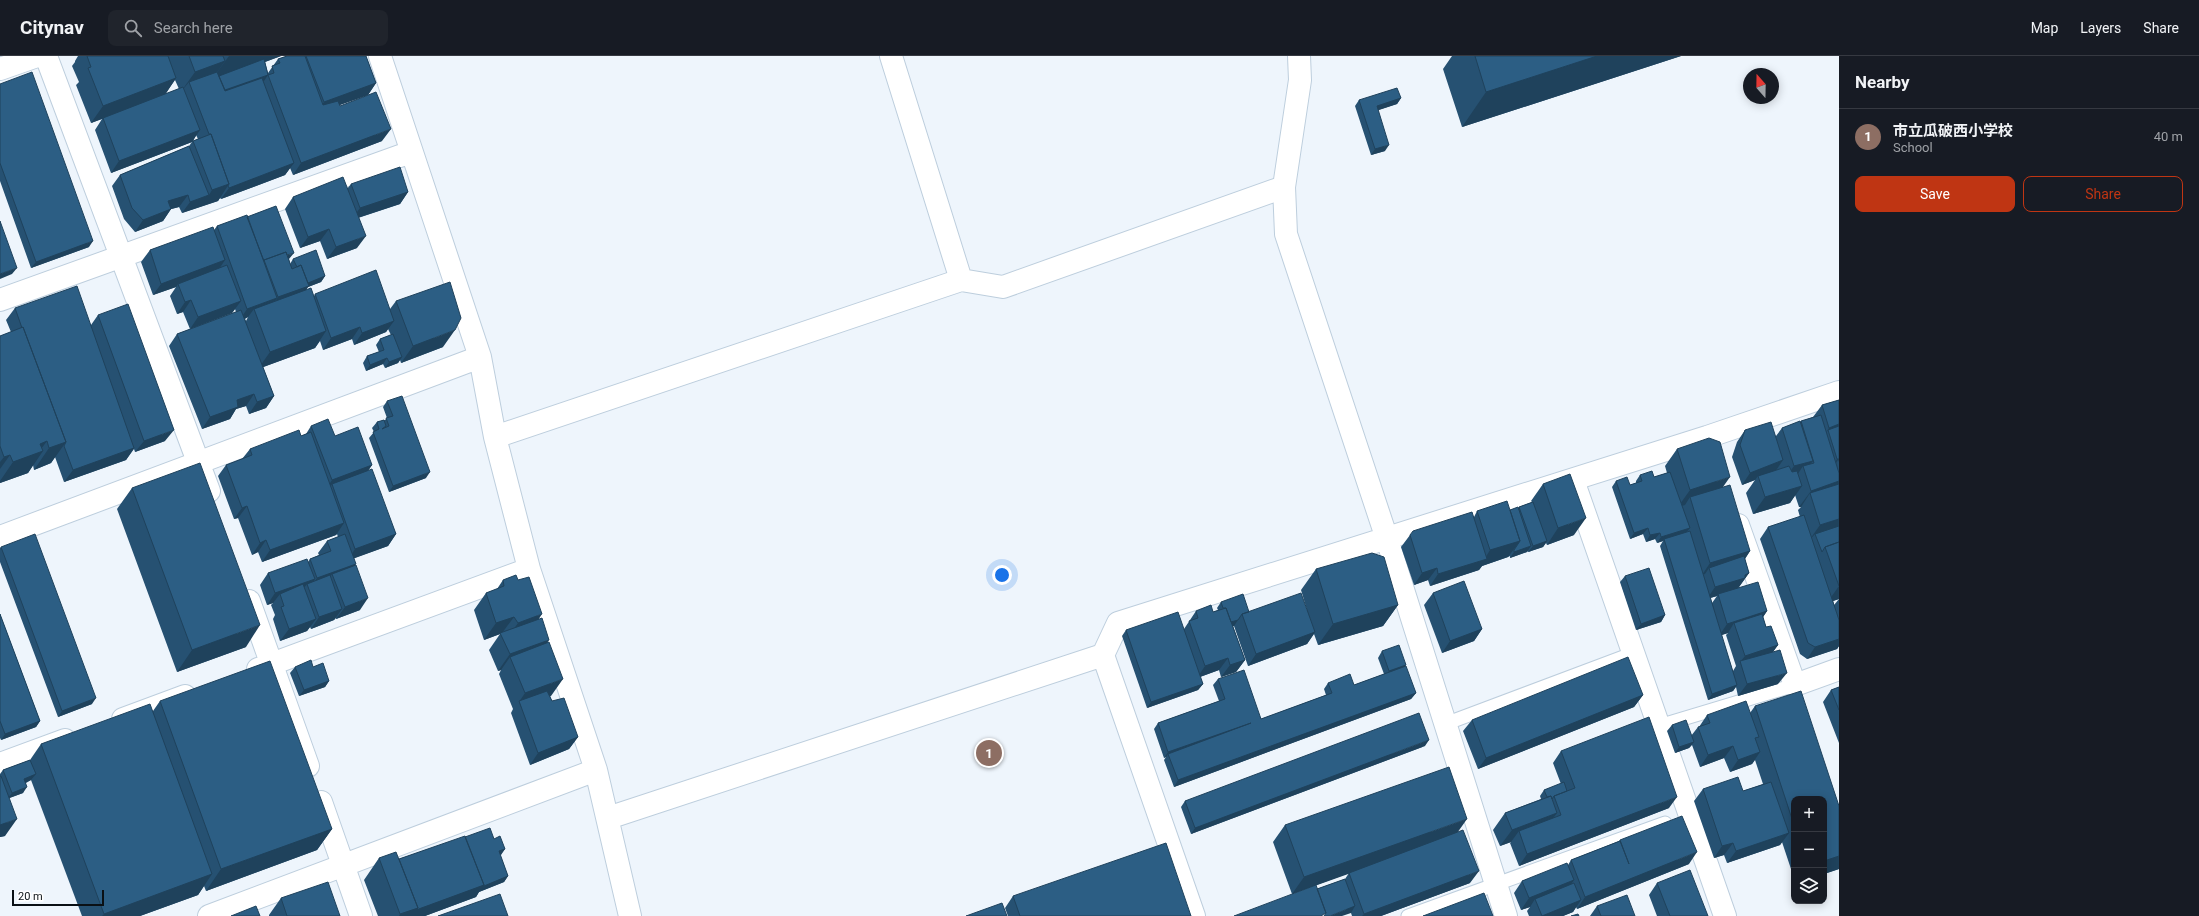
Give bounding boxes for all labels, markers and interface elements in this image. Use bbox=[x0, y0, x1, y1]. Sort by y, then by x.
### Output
search box bbox=[108, 10, 388, 46]
text: Citynav bbox=[20, 16, 84, 39]
icon: search bbox=[122, 17, 144, 39]
text: Search here bbox=[154, 19, 233, 37]
text: Map bbox=[2031, 20, 2058, 36]
text: Layers bbox=[2080, 20, 2121, 36]
text: Share bbox=[2143, 20, 2179, 36]
north arrow bbox=[1743, 68, 1779, 104]
text: Nearby bbox=[1855, 72, 1910, 92]
text: 市立瓜破西小学校 bbox=[1893, 122, 2013, 140]
text: 1 bbox=[1864, 129, 1872, 144]
text: 40 m bbox=[2154, 129, 2183, 144]
text: School bbox=[1893, 140, 1933, 155]
button: Save bbox=[1855, 176, 2015, 212]
button: Share bbox=[2023, 176, 2183, 212]
your location bbox=[992, 565, 1012, 585]
pin: 1 bbox=[976, 738, 1002, 768]
map controls bbox=[1791, 796, 1827, 904]
button: + bbox=[1791, 796, 1827, 832]
button: − bbox=[1791, 832, 1827, 868]
button: layers bbox=[1791, 868, 1827, 904]
scale bar bbox=[12, 888, 104, 907]
text: 20 m bbox=[18, 890, 43, 903]

